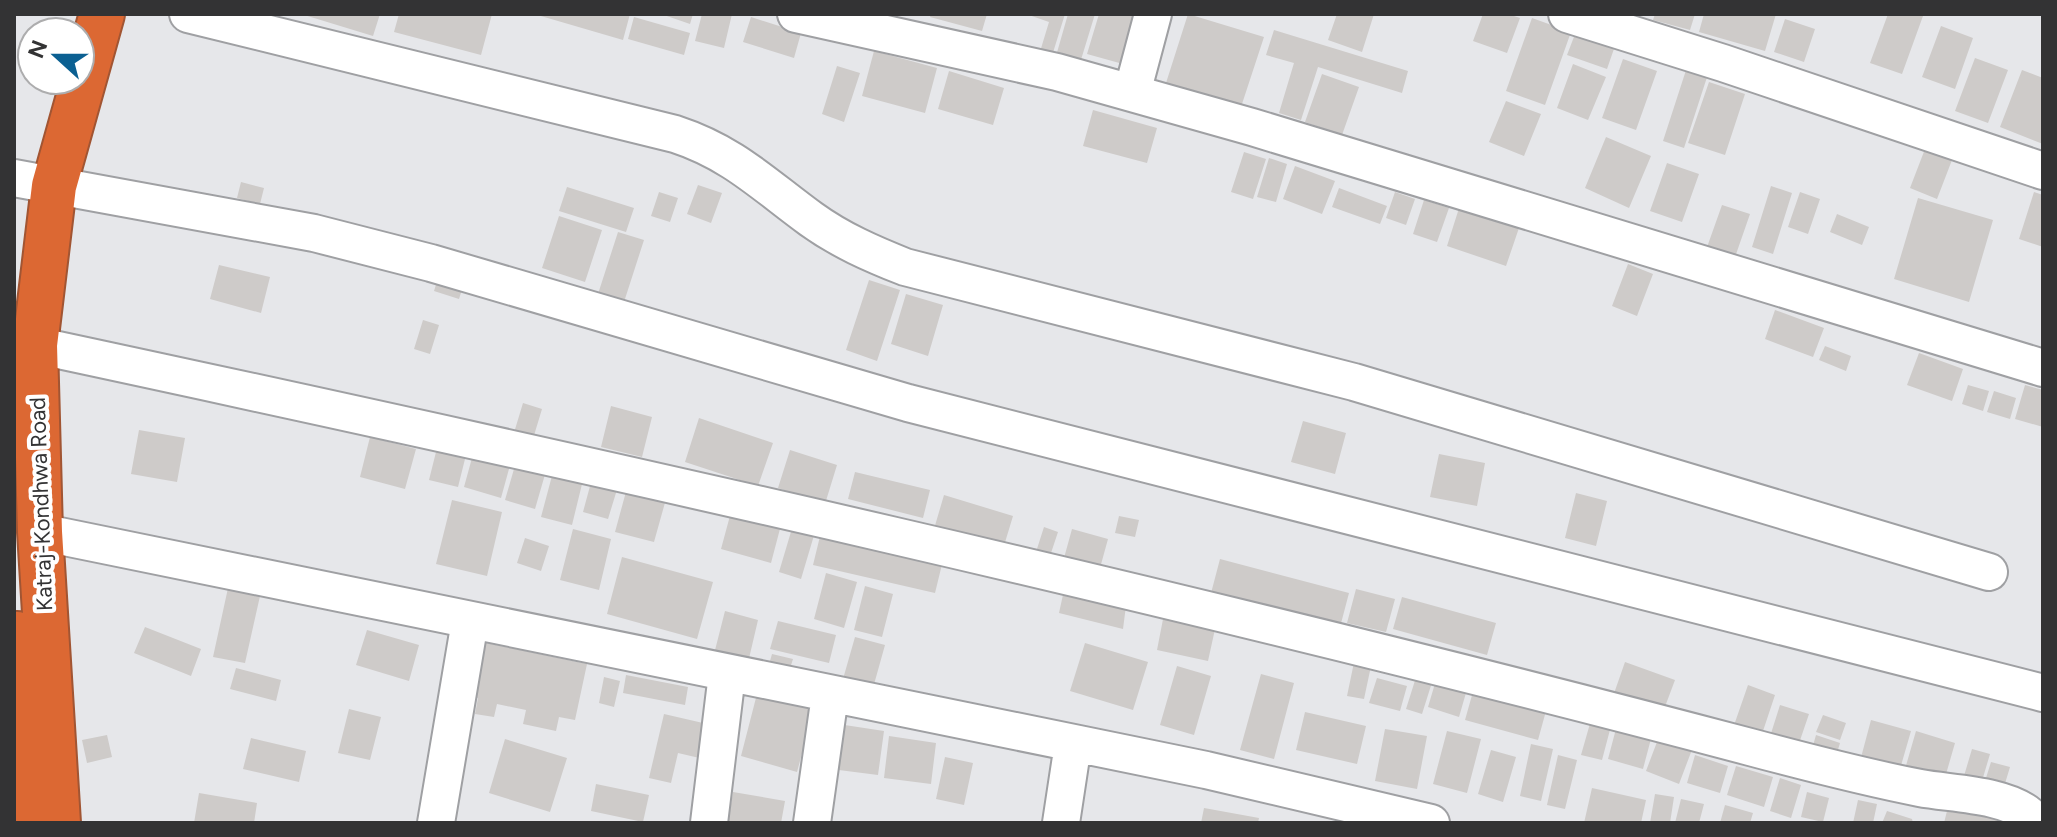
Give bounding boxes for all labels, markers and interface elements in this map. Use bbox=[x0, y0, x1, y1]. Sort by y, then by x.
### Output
north arrow bbox=[16, 16, 96, 96]
text: N bbox=[22, 36, 53, 62]
street label: Katraj-Kondhwa Road bbox=[24, 397, 58, 611]

